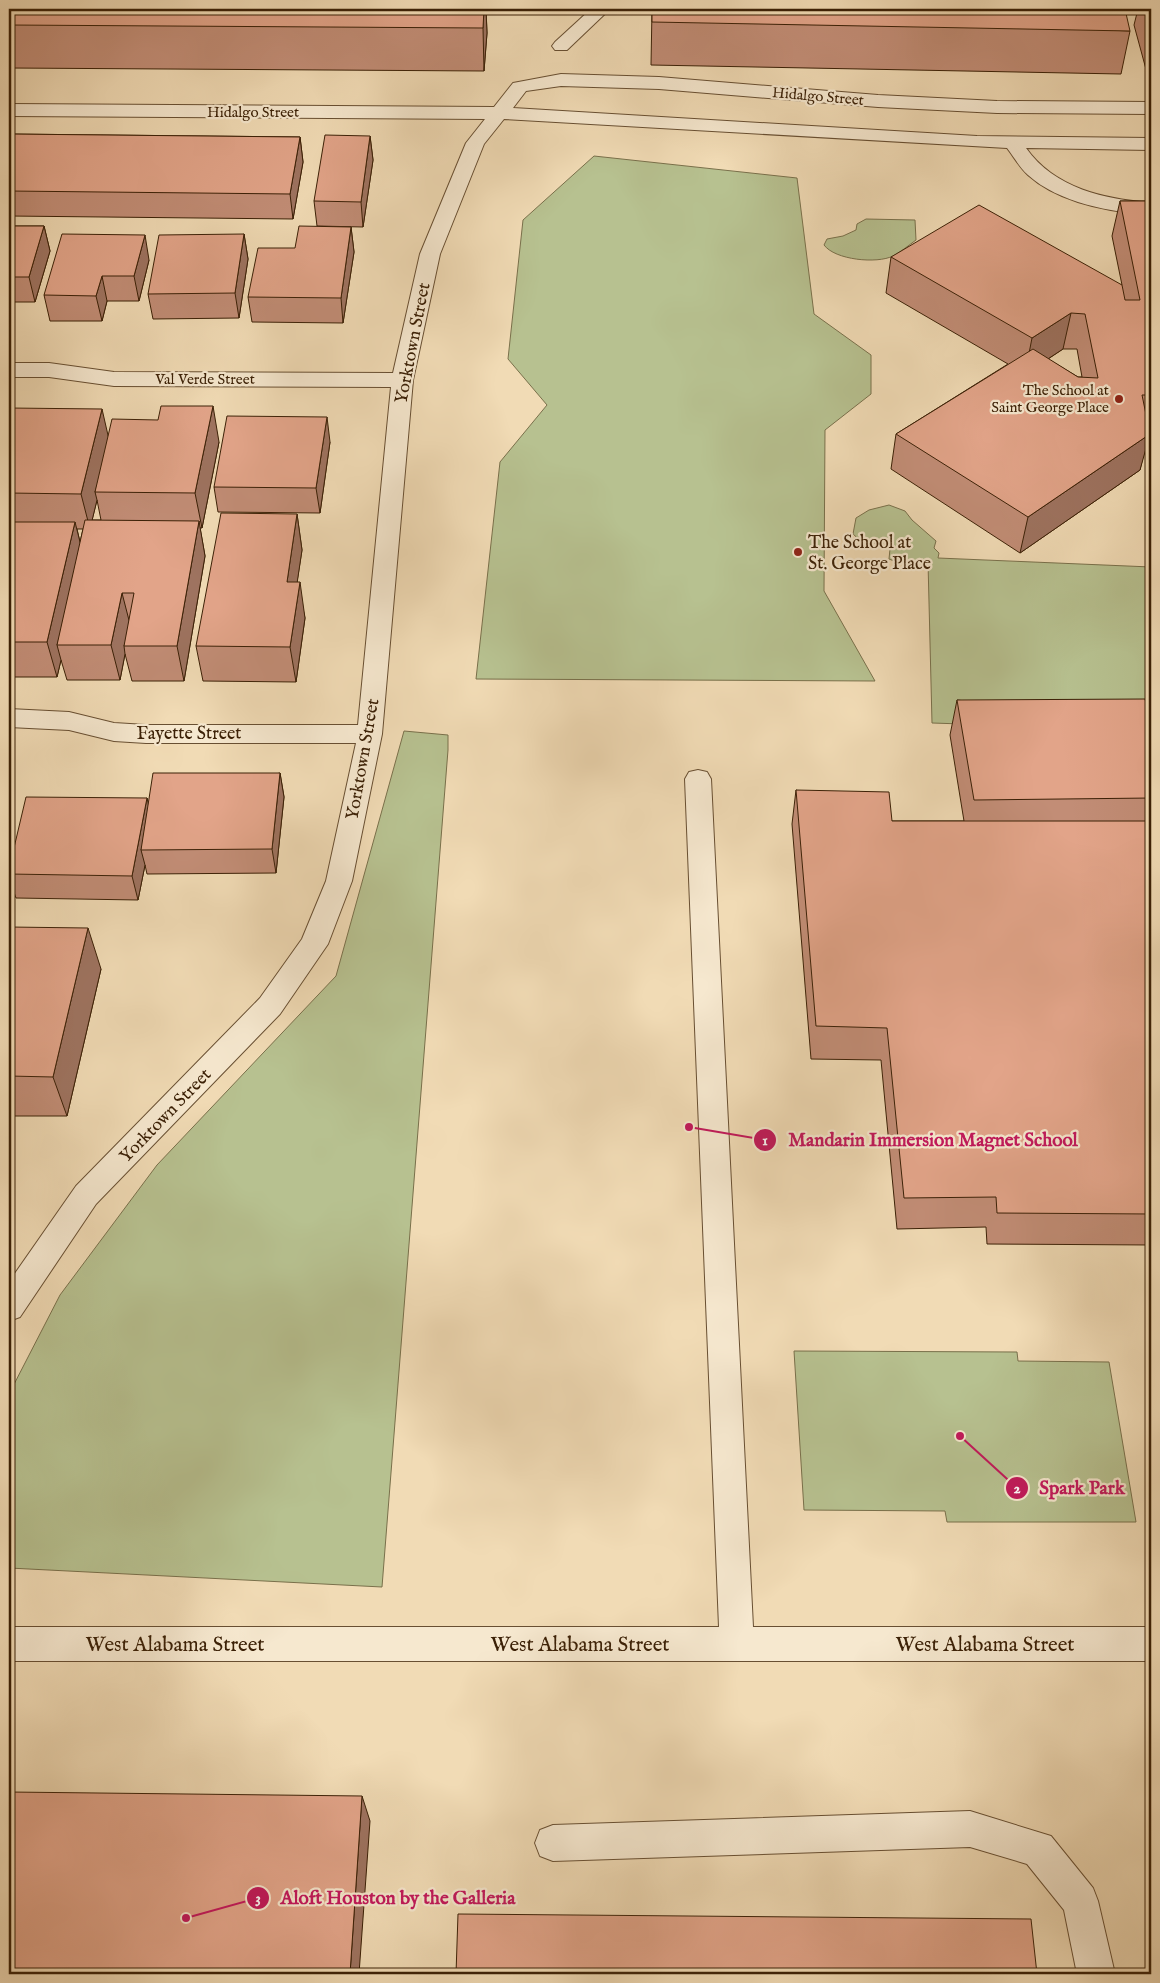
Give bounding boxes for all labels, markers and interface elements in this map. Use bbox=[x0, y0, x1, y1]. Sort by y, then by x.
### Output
street label: Hidalgo Street bbox=[771, 83, 865, 110]
street label: Hidalgo Street bbox=[207, 103, 299, 122]
street label: Yorktown Street bbox=[390, 281, 436, 406]
street label: Val Verde Street bbox=[154, 370, 255, 389]
place label: The School at Saint George Place bbox=[991, 381, 1109, 417]
marker: The School at Saint George Place bbox=[1113, 393, 1125, 405]
place label: The School at St. George Place bbox=[808, 532, 931, 576]
marker: The School at St. George Place bbox=[792, 546, 804, 558]
street label: Yorktown Street bbox=[342, 697, 385, 822]
street label: Fayette Street bbox=[137, 723, 241, 746]
street label: Yorktown Street bbox=[115, 1064, 217, 1168]
callout: Mandarin Immersion Magnet School bbox=[753, 1123, 1088, 1157]
text: Mandarin Immersion Magnet School bbox=[788, 1129, 1079, 1153]
text: 1 bbox=[762, 1131, 768, 1150]
callout: Spark Park bbox=[1004, 1471, 1135, 1505]
text: Spark Park bbox=[1039, 1477, 1126, 1501]
text: 2 bbox=[1013, 1479, 1021, 1498]
street label: West Alabama Street bbox=[85, 1632, 265, 1659]
street label: West Alabama Street bbox=[490, 1632, 670, 1659]
street label: West Alabama Street bbox=[895, 1632, 1075, 1659]
callout: Aloft Houston by the Galleria bbox=[246, 1881, 526, 1915]
text: Aloft Houston by the Galleria bbox=[280, 1887, 516, 1911]
text: 3 bbox=[255, 1889, 261, 1908]

